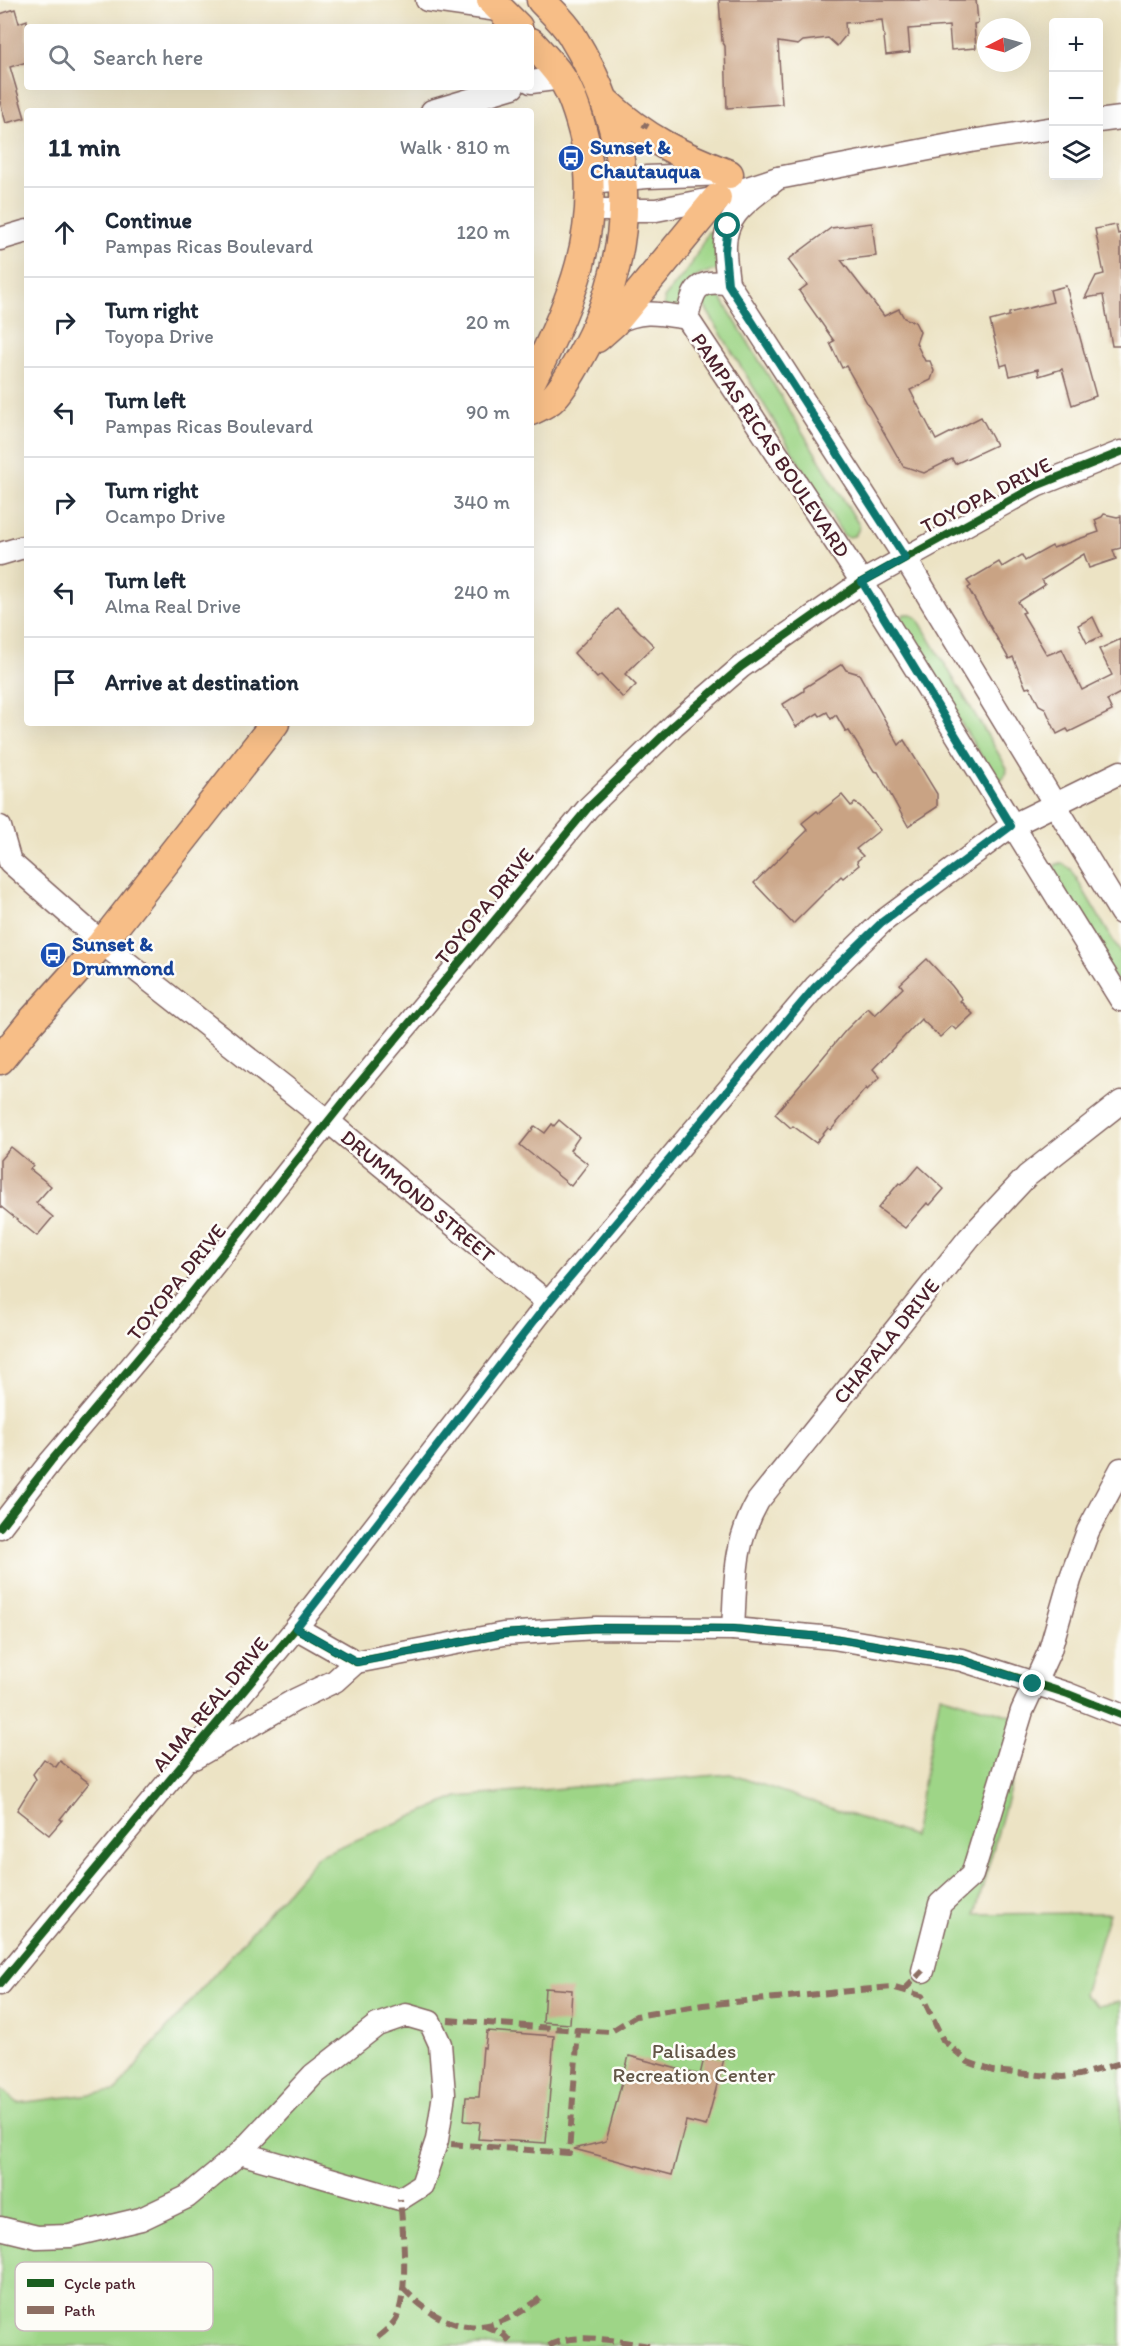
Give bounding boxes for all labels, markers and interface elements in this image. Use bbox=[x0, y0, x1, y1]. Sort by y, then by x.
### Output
north arrow bbox=[977, 18, 1031, 72]
map controls bbox=[1049, 18, 1103, 180]
button: + bbox=[1049, 18, 1103, 72]
search box bbox=[24, 24, 534, 90]
icon: search bbox=[45, 41, 78, 74]
text: Search here bbox=[93, 44, 203, 71]
button: − bbox=[1049, 72, 1103, 126]
button: layers bbox=[1049, 126, 1103, 180]
text: 11 min bbox=[48, 131, 120, 163]
place label: Sunset & Chautauqua bbox=[590, 134, 702, 184]
text: Walk · 810 m bbox=[400, 135, 510, 159]
bus stop icon: Sunset & Chautauqua bbox=[556, 143, 586, 173]
text: Continue bbox=[105, 207, 192, 234]
route start bbox=[714, 212, 740, 238]
icon: ahead bbox=[48, 216, 81, 249]
text: 120 m bbox=[457, 220, 510, 244]
text: Pampas Ricas Boulevard bbox=[105, 234, 313, 258]
text: Turn right bbox=[105, 297, 199, 324]
icon: right bbox=[48, 306, 81, 339]
text: 20 m bbox=[466, 310, 510, 334]
text: Toyopa Drive bbox=[105, 324, 214, 348]
street label: PAMPAS RICAS BOULEVARD bbox=[686, 328, 856, 562]
text: Turn left bbox=[105, 387, 186, 414]
icon: left bbox=[48, 396, 81, 429]
text: 90 m bbox=[466, 400, 510, 424]
text: Pampas Ricas Boulevard bbox=[105, 414, 313, 438]
street label: TOYOPA DRIVE bbox=[916, 451, 1056, 539]
text: Turn right bbox=[105, 477, 199, 504]
icon: right bbox=[48, 486, 81, 519]
text: 340 m bbox=[453, 490, 510, 514]
text: Ocampo Drive bbox=[105, 504, 226, 528]
text: Turn left bbox=[105, 567, 186, 594]
icon: left bbox=[48, 576, 81, 609]
text: 240 m bbox=[454, 580, 510, 604]
text: Alma Real Drive bbox=[105, 594, 241, 618]
icon: arrive bbox=[48, 666, 81, 699]
text: Arrive at destination bbox=[105, 669, 299, 696]
street label: TOYOPA DRIVE bbox=[429, 842, 539, 970]
place label: Sunset & Drummond bbox=[72, 931, 175, 980]
bus stop icon: Sunset & Drummond bbox=[38, 940, 68, 970]
street label: DRUMMOND STREET bbox=[336, 1124, 500, 1268]
street label: TOYOPA DRIVE bbox=[121, 1218, 231, 1346]
street label: CHAPALA DRIVE bbox=[828, 1273, 944, 1409]
street label: ALMA REAL DRIVE bbox=[146, 1632, 274, 1776]
route end bbox=[1019, 1670, 1045, 1696]
park label: Palisades Recreation Center bbox=[613, 2038, 776, 2087]
legend bbox=[15, 2262, 213, 2331]
text: Cycle path bbox=[64, 2274, 136, 2293]
text: Path bbox=[64, 2301, 95, 2320]

